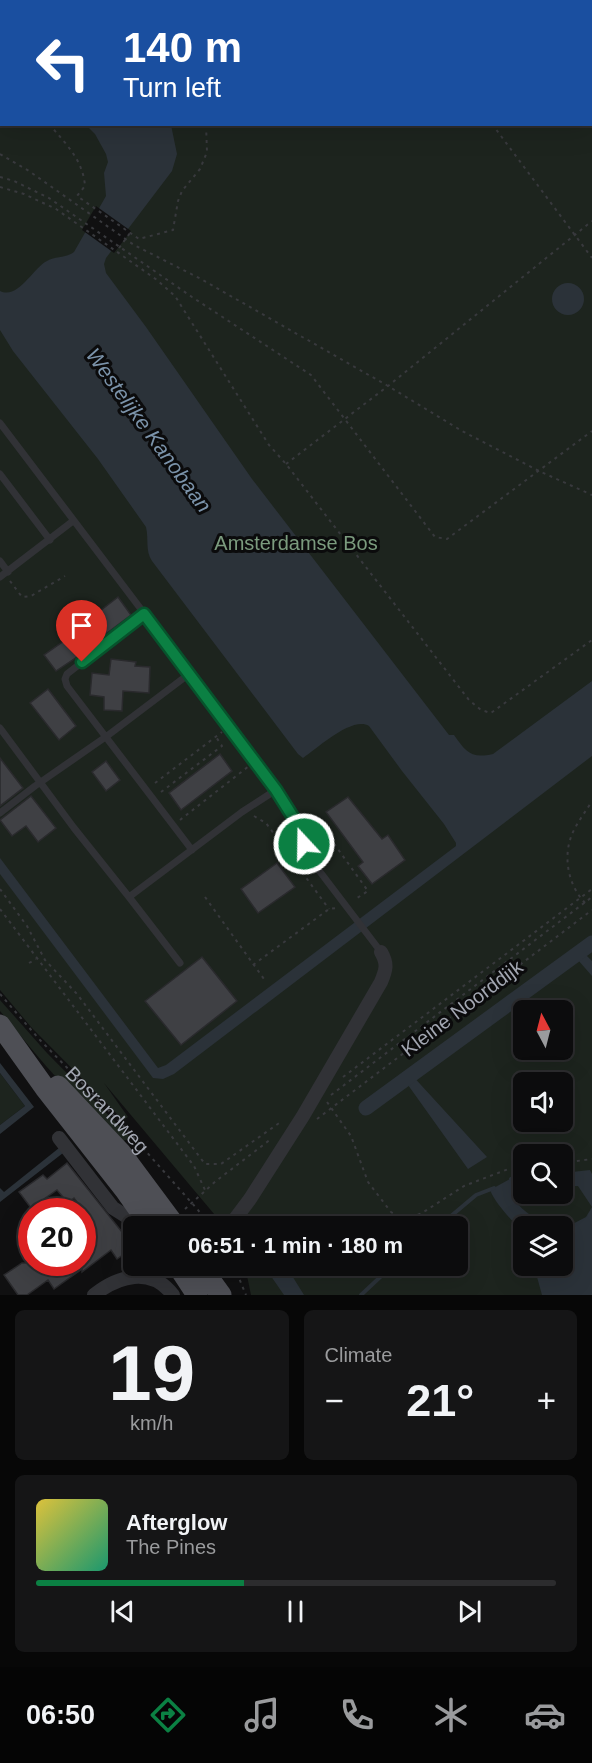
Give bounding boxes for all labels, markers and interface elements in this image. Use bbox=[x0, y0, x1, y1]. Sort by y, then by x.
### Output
icon: left bbox=[24, 24, 102, 102]
text: 140 m bbox=[123, 24, 242, 71]
text: Turn left bbox=[123, 73, 221, 103]
water label: Westelijke Kanobaan bbox=[82, 344, 216, 516]
park label: Amsterdamse Bos bbox=[214, 532, 378, 554]
pin bbox=[56, 600, 107, 662]
icon: arrive bbox=[65, 609, 98, 642]
position arrow bbox=[272, 812, 336, 876]
street label: Kleine Noorddijk bbox=[397, 955, 528, 1061]
north arrow bbox=[513, 1000, 573, 1060]
map controls bbox=[513, 1000, 573, 1276]
street label: Bosrandweg bbox=[61, 1062, 153, 1158]
button: sound bbox=[513, 1072, 573, 1132]
button: search bbox=[513, 1144, 573, 1204]
speed limit sign: 20 bbox=[18, 1198, 96, 1276]
button: layers bbox=[513, 1216, 573, 1276]
text: 06:51 · 1 min · 180 m bbox=[188, 1233, 403, 1258]
text: 19 bbox=[108, 1329, 195, 1417]
text: Climate bbox=[325, 1344, 392, 1366]
text: 21° bbox=[406, 1375, 474, 1426]
text: − bbox=[325, 1382, 344, 1419]
text: + bbox=[537, 1382, 556, 1419]
text: km/h bbox=[130, 1412, 173, 1434]
text: Afterglow bbox=[126, 1510, 227, 1535]
text: The Pines bbox=[126, 1536, 216, 1558]
icon: previous bbox=[106, 1595, 139, 1628]
icon: pause bbox=[279, 1595, 312, 1628]
icon: next bbox=[453, 1595, 486, 1628]
icon: directions bbox=[147, 1694, 189, 1736]
icon: music bbox=[241, 1694, 283, 1736]
icon: phone bbox=[336, 1694, 378, 1736]
icon: climate bbox=[430, 1694, 472, 1736]
icon: car bbox=[524, 1694, 566, 1736]
text: 06:50 bbox=[26, 1700, 95, 1730]

